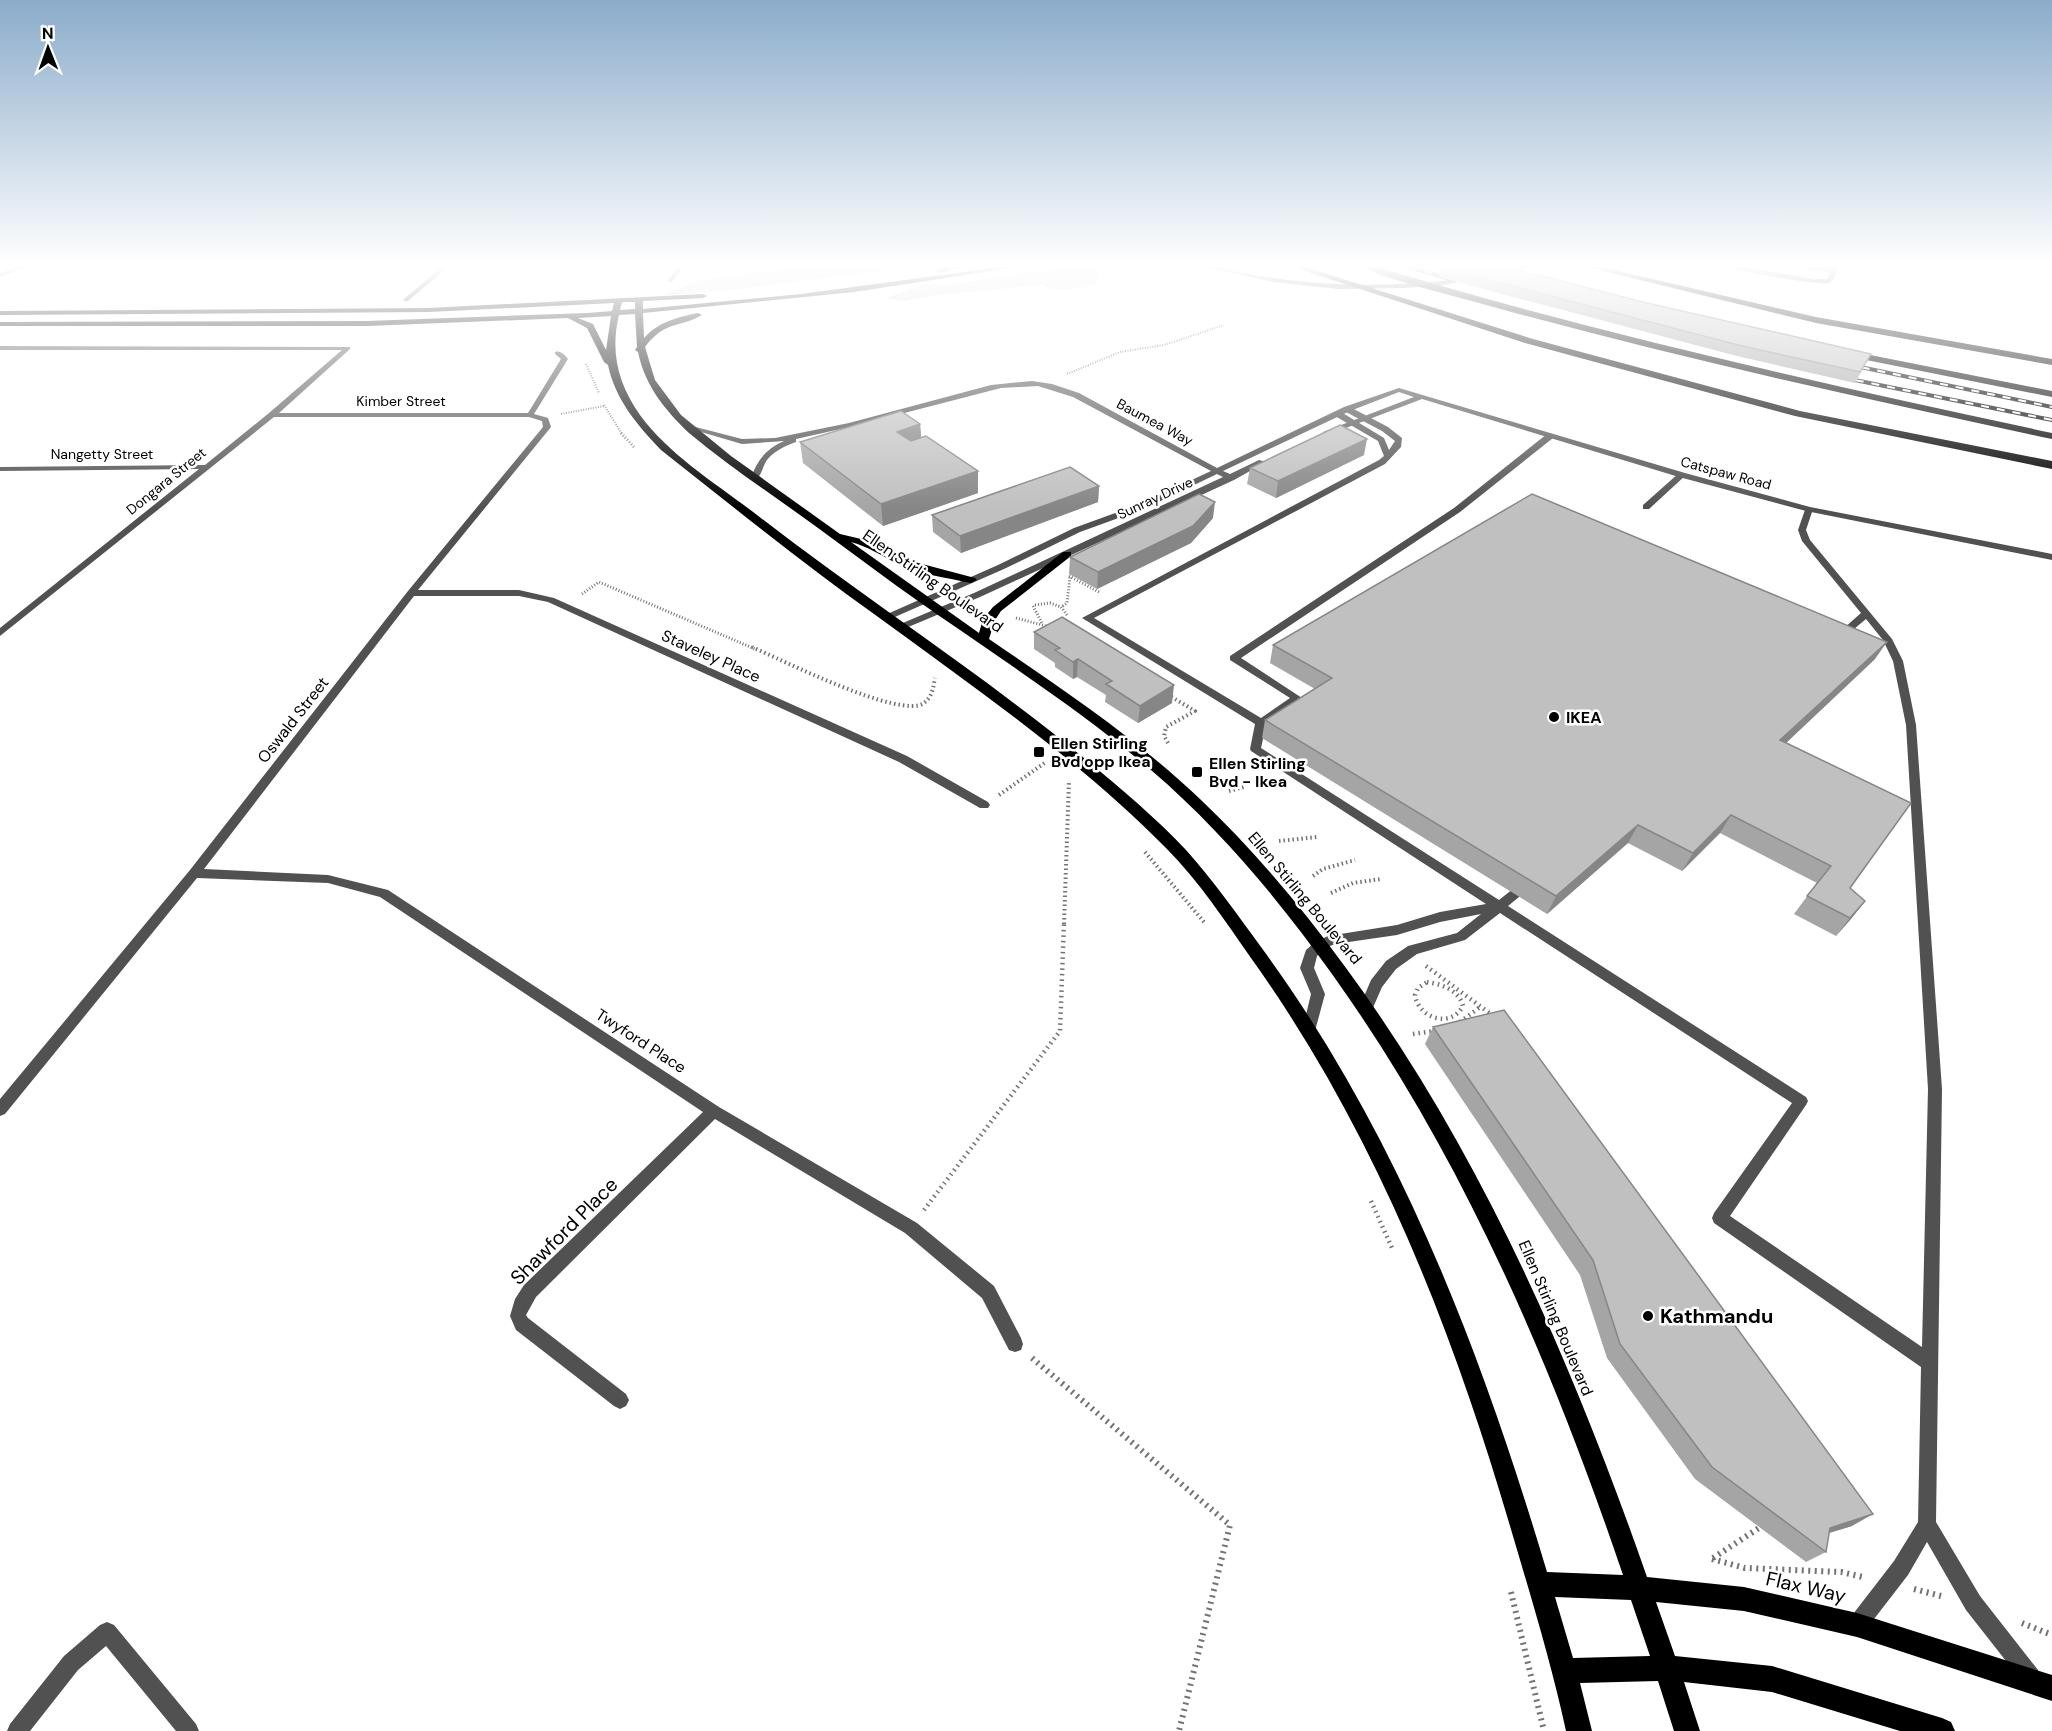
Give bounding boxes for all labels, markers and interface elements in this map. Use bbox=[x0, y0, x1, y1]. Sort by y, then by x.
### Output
north arrow bbox=[18, 18, 78, 78]
text: N bbox=[42, 23, 54, 44]
street label: Kimber Street bbox=[356, 392, 446, 410]
street label: Baumea Way bbox=[1114, 394, 1196, 450]
street label: Dongara Street bbox=[122, 443, 210, 519]
street label: Nangetty Street bbox=[51, 445, 153, 463]
street label: Catspaw Road bbox=[1679, 452, 1773, 494]
street label: Sunray Drive bbox=[1114, 473, 1196, 523]
street label: Ellen Stirling Boulevard bbox=[859, 525, 1007, 637]
street label: Staveley Place bbox=[658, 625, 764, 687]
street label: Oswald Street bbox=[253, 673, 333, 767]
place label: IKEA bbox=[1566, 707, 1601, 728]
marker: IKEA bbox=[1547, 710, 1561, 724]
place label: Ellen Stirling Bvd opp Ikea bbox=[1051, 733, 1151, 772]
marker: Ellen Stirling Bvd opp Ikea bbox=[1032, 745, 1046, 759]
place label: Ellen Stirling Bvd - Ikea bbox=[1209, 753, 1306, 792]
marker: Ellen Stirling Bvd - Ikea bbox=[1190, 765, 1204, 779]
street label: Ellen Stirling Boulevard bbox=[1243, 827, 1367, 969]
street label: Twyford Place bbox=[592, 1004, 690, 1078]
street label: Shawford Place bbox=[505, 1172, 623, 1290]
street label: Ellen Stirling Boulevard bbox=[1514, 1237, 1598, 1399]
place label: Kathmandu bbox=[1660, 1303, 1773, 1329]
marker: Kathmandu bbox=[1641, 1309, 1655, 1323]
street label: Flax Way bbox=[1763, 1565, 1849, 1609]

